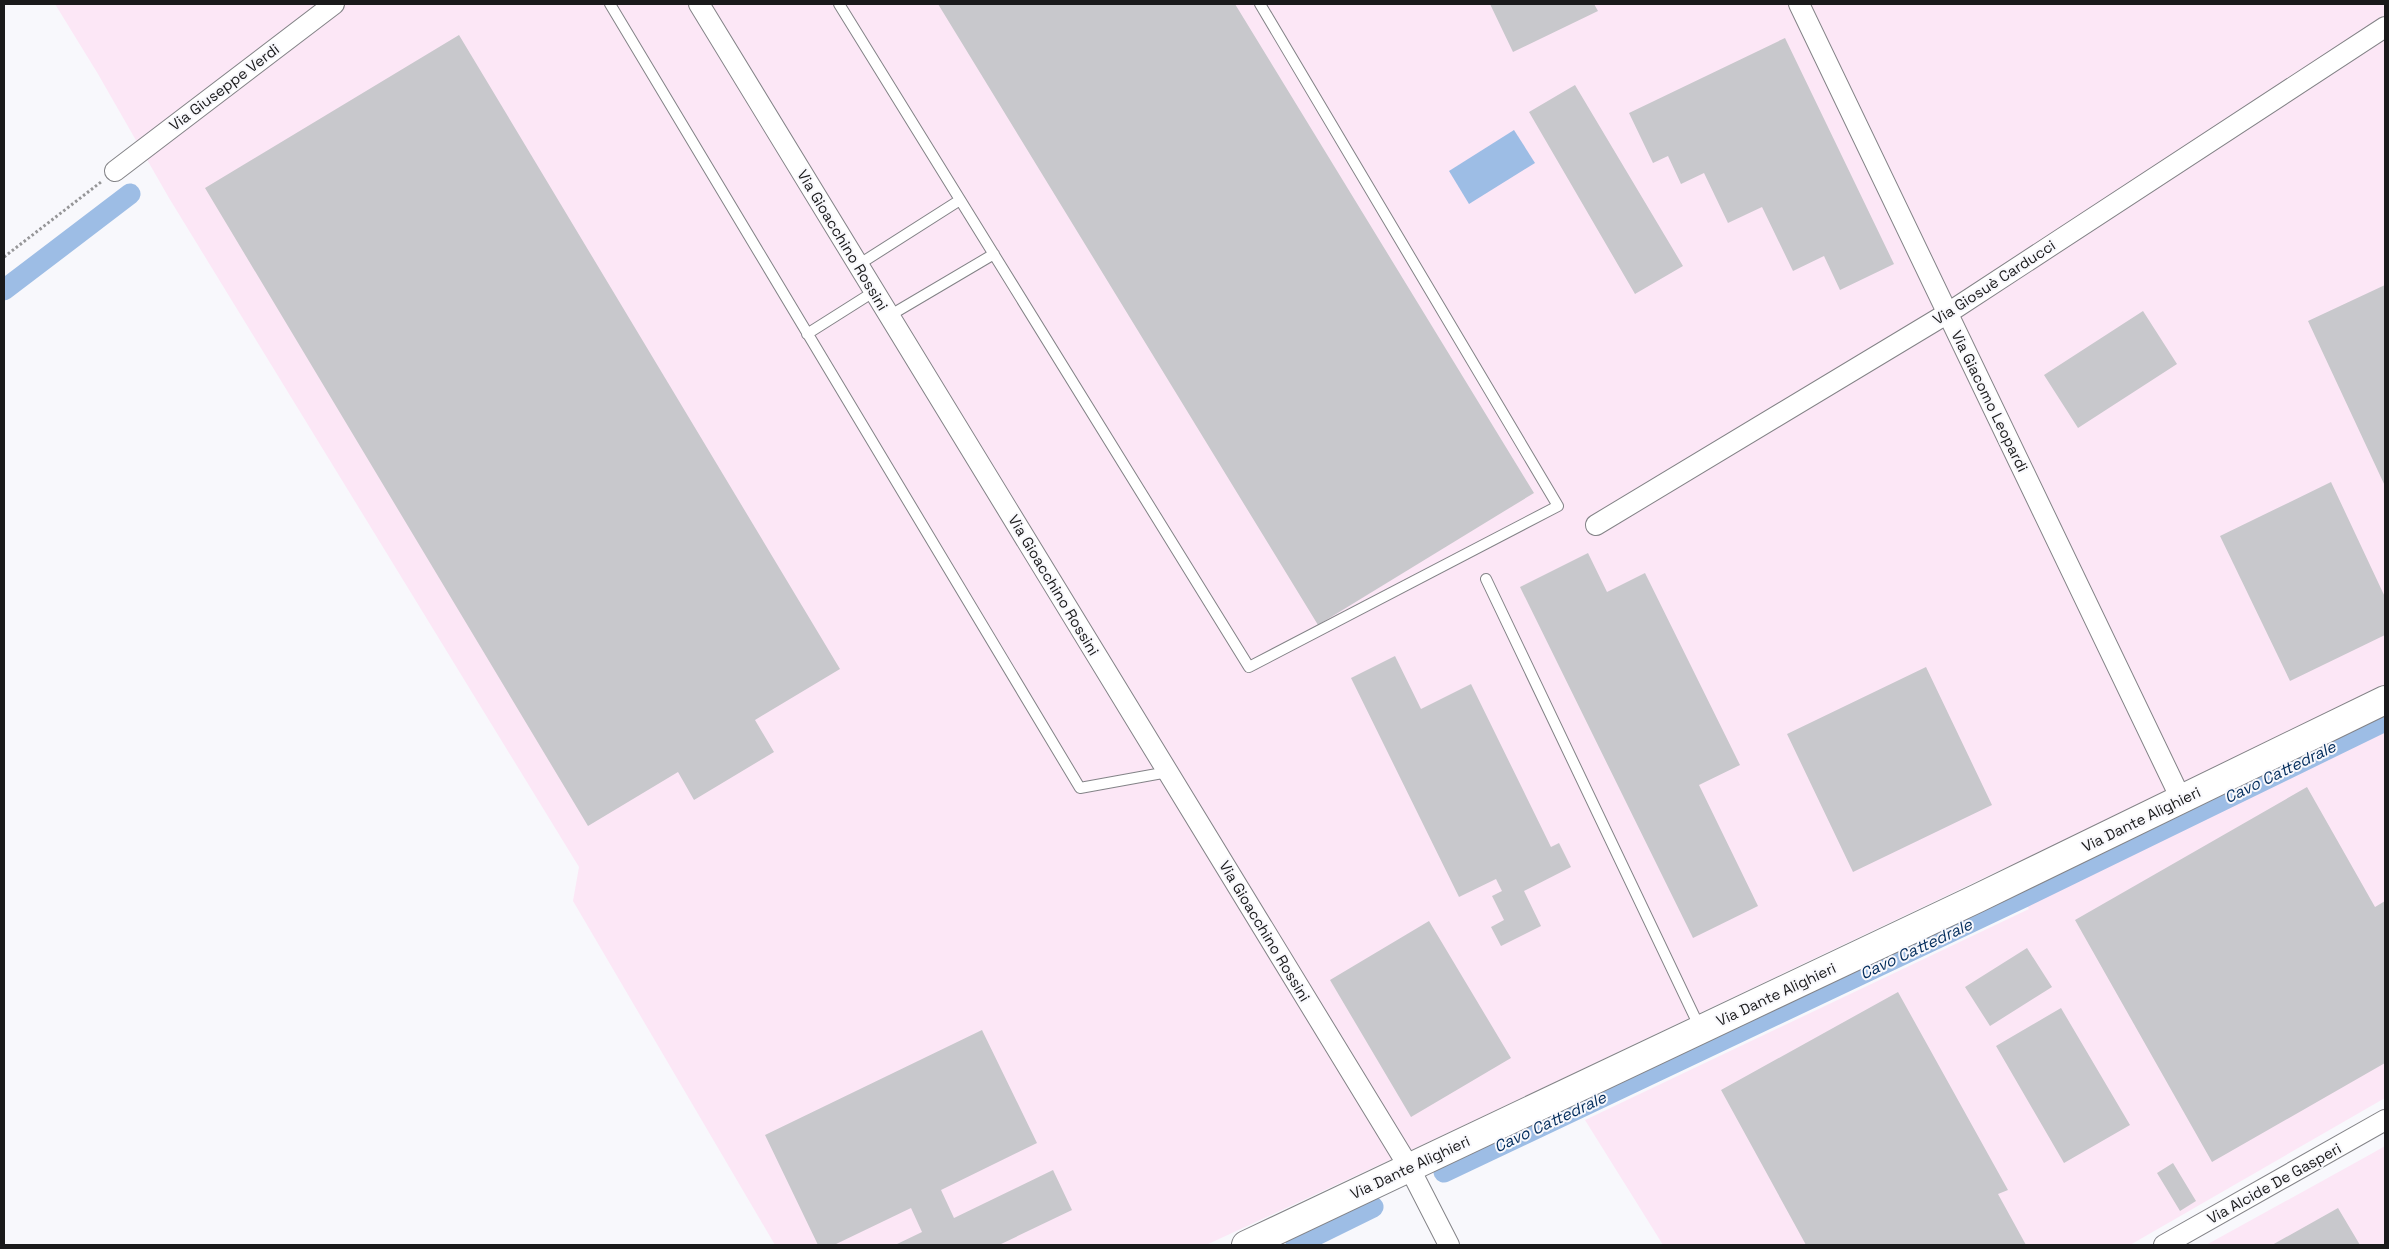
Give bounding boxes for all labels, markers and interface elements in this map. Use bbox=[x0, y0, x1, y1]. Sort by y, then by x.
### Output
street label: Via Giuseppe Verdi bbox=[165, 39, 283, 135]
street label: Via Gioacchino Rossini bbox=[793, 166, 893, 314]
street label: Via Giosuè Carducci bbox=[1929, 235, 2059, 329]
street label: Via Giacomo Leopardi bbox=[1947, 327, 2033, 475]
street label: Via Gioacchino Rossini bbox=[1004, 511, 1104, 659]
water label: Cavo Cattedrale bbox=[2221, 736, 2340, 808]
street label: Via Dante Alighieri bbox=[2079, 782, 2203, 856]
street label: Via Gioacchino Rossini bbox=[1215, 857, 1315, 1005]
water label: Cavo Cattedrale bbox=[1857, 914, 1976, 984]
street label: Via Dante Alighieri bbox=[1713, 958, 1839, 1030]
water label: Cavo Cattedrale bbox=[1491, 1087, 1610, 1157]
street label: Via Dante Alighieri bbox=[1347, 1131, 1473, 1203]
street label: Via Alcide De Gasperi bbox=[2204, 1138, 2344, 1228]

